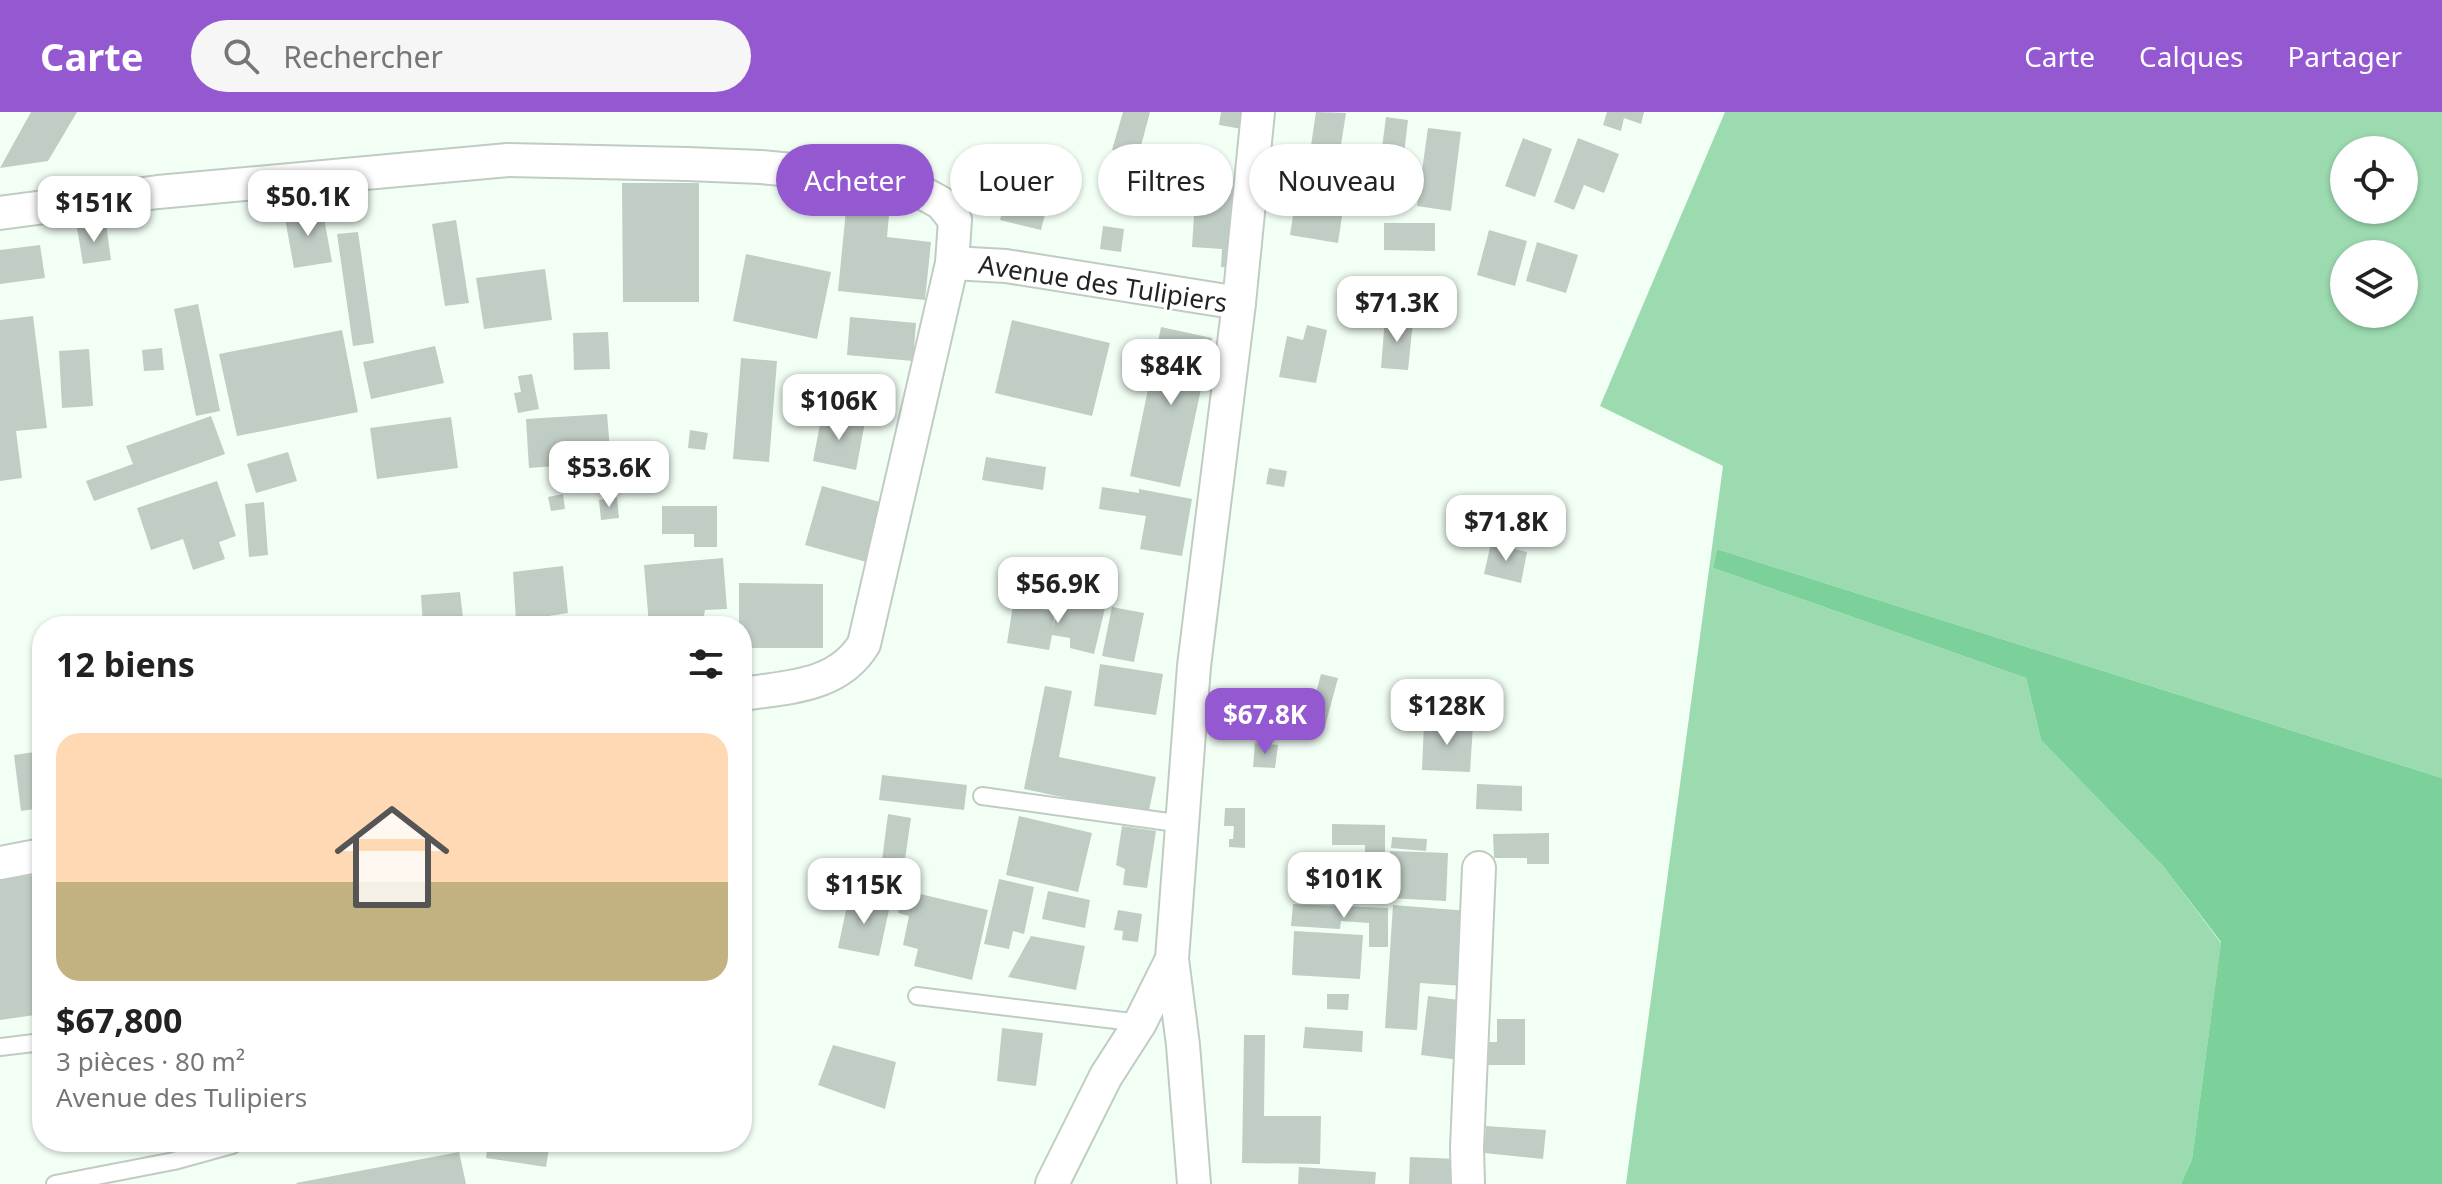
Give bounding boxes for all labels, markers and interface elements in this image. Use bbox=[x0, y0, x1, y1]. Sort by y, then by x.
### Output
search box bbox=[191, 20, 751, 92]
text: Carte bbox=[40, 30, 143, 82]
icon: search bbox=[219, 34, 263, 78]
text: Rechercher bbox=[283, 36, 443, 77]
text: Carte bbox=[2024, 37, 2095, 75]
text: Calques bbox=[2139, 37, 2243, 75]
text: Partager bbox=[2287, 37, 2402, 75]
map controls bbox=[2330, 136, 2418, 328]
button: locate bbox=[2330, 136, 2418, 224]
chip: Acheter bbox=[776, 144, 934, 216]
chip: Louer bbox=[950, 144, 1082, 216]
chip: Filtres bbox=[1098, 144, 1233, 216]
chip: Nouveau bbox=[1249, 144, 1424, 216]
pin: $50.1K bbox=[243, 170, 373, 238]
pin: $151K bbox=[38, 176, 150, 244]
text: $50.1K bbox=[266, 178, 350, 214]
text: $151K bbox=[56, 184, 132, 220]
button: layers bbox=[2330, 240, 2418, 328]
street label: Avenue des Tulipiers bbox=[976, 246, 1230, 320]
pin: $71.3K bbox=[1332, 276, 1462, 344]
text: $71.3K bbox=[1355, 284, 1439, 320]
pin: $84K bbox=[1124, 339, 1218, 407]
text: $84K bbox=[1140, 347, 1202, 383]
pin: $106K bbox=[783, 374, 895, 442]
text: $106K bbox=[801, 382, 877, 418]
pin: $53.6K bbox=[544, 441, 674, 509]
text: $53.6K bbox=[567, 449, 651, 485]
pin: $71.8K bbox=[1441, 495, 1571, 563]
text: $71.8K bbox=[1464, 503, 1548, 539]
pin: $56.9K bbox=[993, 557, 1123, 625]
text: $56.9K bbox=[1016, 565, 1100, 601]
text: 12 biens bbox=[56, 641, 195, 687]
icon: filters bbox=[684, 642, 728, 686]
pin: $128K bbox=[1391, 679, 1503, 747]
text: $128K bbox=[1409, 687, 1485, 723]
pin: $67.8K bbox=[1200, 688, 1330, 756]
text: $67.8K bbox=[1223, 696, 1307, 732]
icon: home bbox=[320, 785, 464, 929]
pin: $101K bbox=[1288, 852, 1400, 920]
pin: $115K bbox=[808, 858, 920, 926]
text: $101K bbox=[1306, 860, 1382, 896]
text: $115K bbox=[826, 866, 902, 902]
text: $67,800 bbox=[56, 997, 182, 1043]
text: 3 pièces · 80 m² bbox=[56, 1043, 245, 1079]
text: Avenue des Tulipiers bbox=[56, 1079, 307, 1115]

